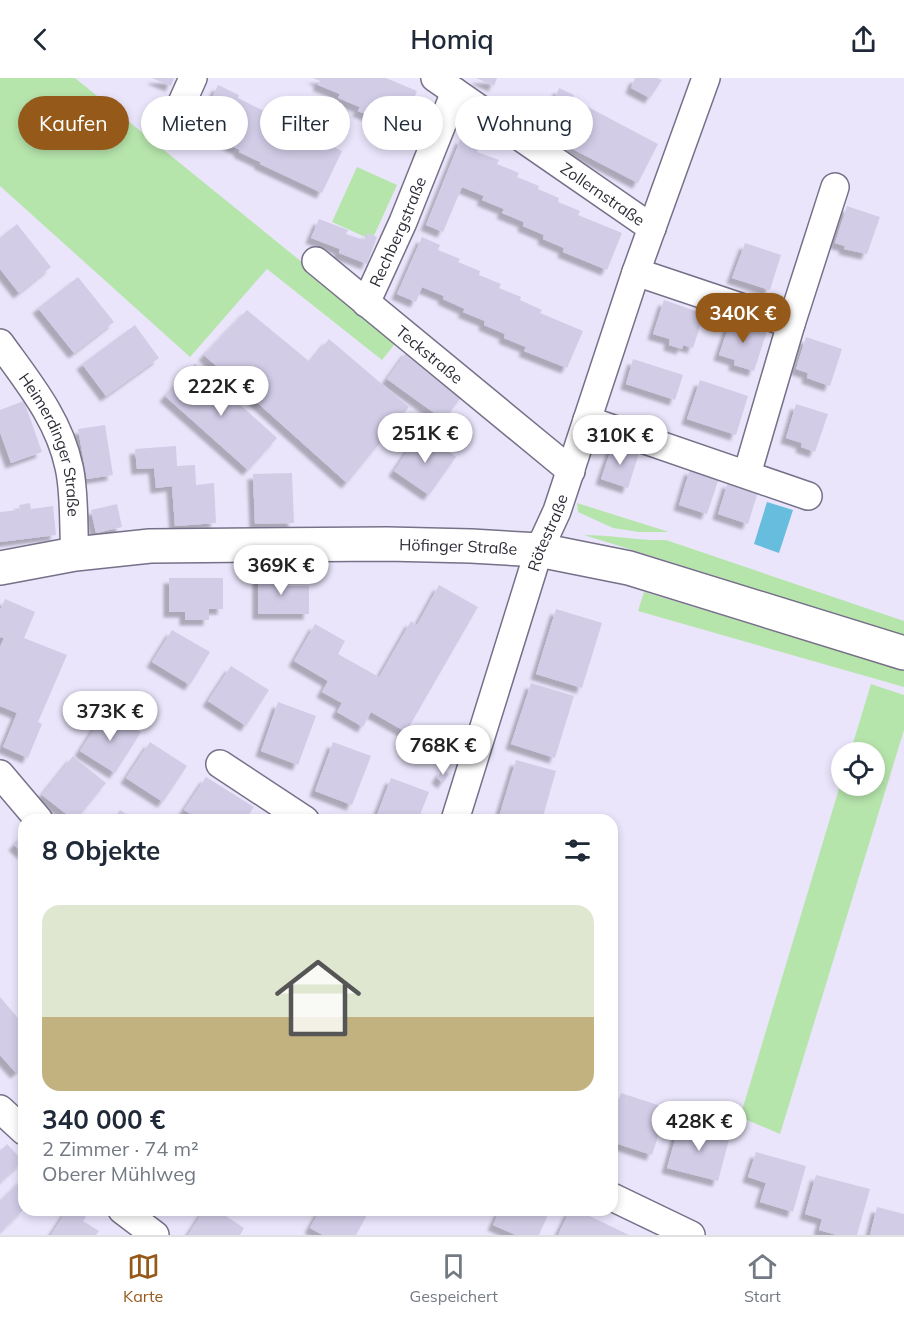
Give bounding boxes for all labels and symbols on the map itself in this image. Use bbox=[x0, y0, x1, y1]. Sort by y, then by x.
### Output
street label: Zollernstraße bbox=[557, 158, 649, 230]
street label: Rechbergstraße bbox=[365, 174, 430, 290]
pin: 340K € bbox=[694, 293, 792, 344]
street label: Teckstraße bbox=[392, 321, 467, 388]
pin: 222K € bbox=[172, 366, 270, 417]
street label: Heimerdinger Straße bbox=[15, 369, 84, 517]
pin: 251K € bbox=[376, 413, 474, 464]
pin: 310K € bbox=[571, 415, 669, 466]
street label: Rötestraße bbox=[523, 492, 572, 574]
street label: Höfinger Straße bbox=[399, 534, 518, 559]
pin: 369K € bbox=[232, 545, 330, 596]
pin: 373K € bbox=[61, 691, 159, 742]
pin: 768K € bbox=[394, 725, 492, 776]
pin: 428K € bbox=[650, 1101, 748, 1152]

